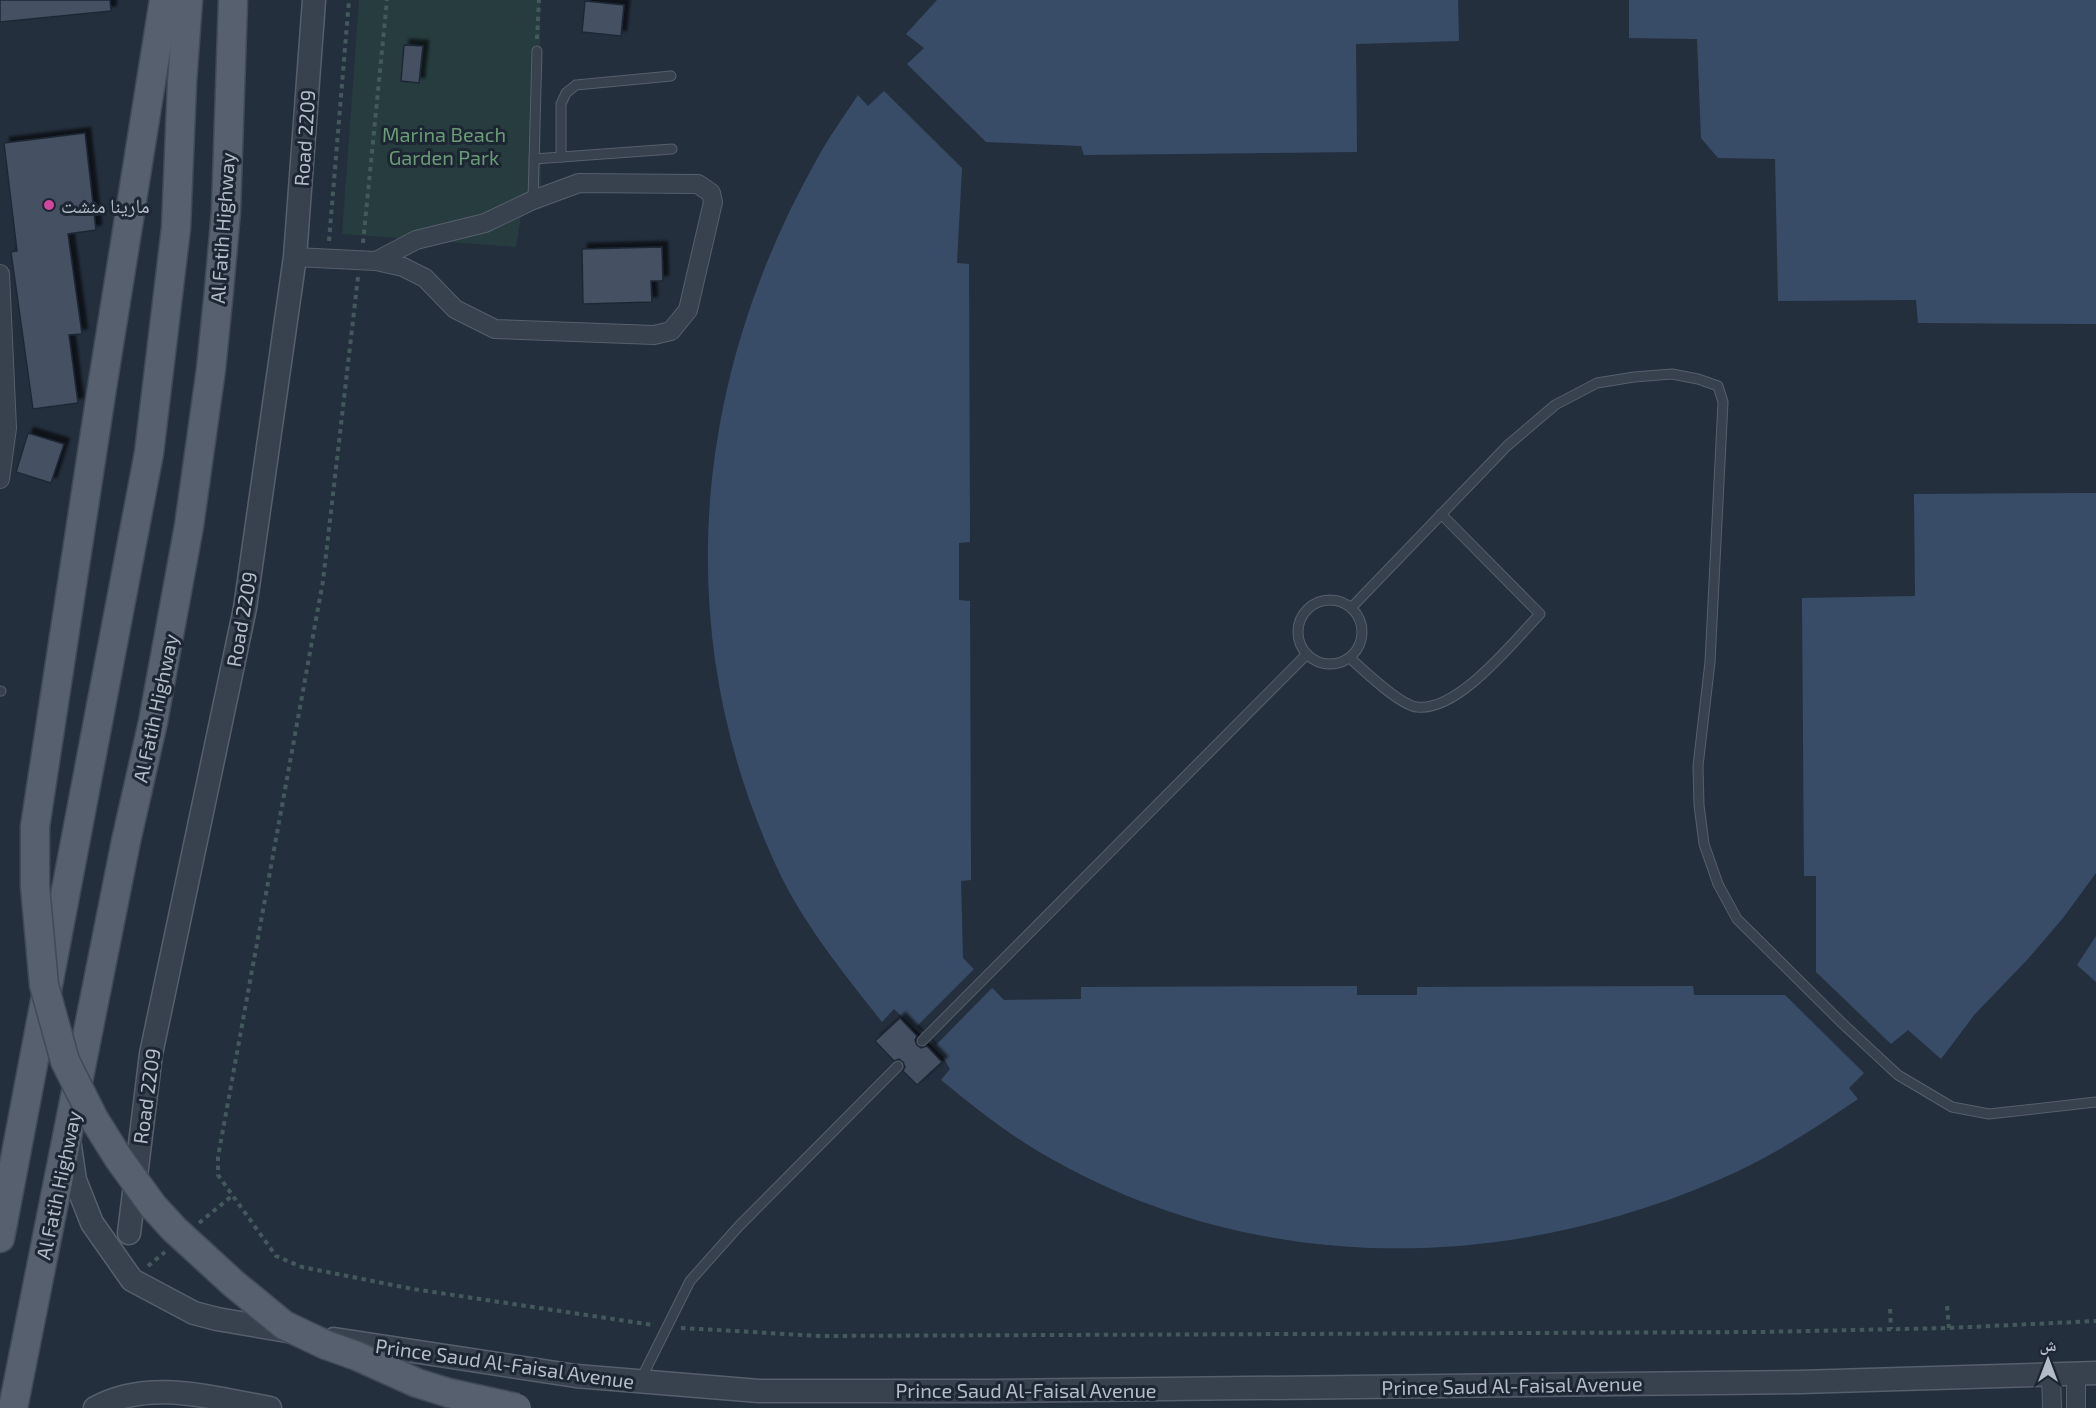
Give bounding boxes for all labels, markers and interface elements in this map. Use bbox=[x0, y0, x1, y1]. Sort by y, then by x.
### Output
street label: Road 2209 bbox=[289, 89, 319, 187]
park label: Marina Beach Garden Park bbox=[382, 122, 506, 169]
street label: Al Fatih Highway bbox=[205, 151, 239, 304]
place label: مارينا منشت bbox=[61, 193, 150, 217]
marker: مارينا منشت bbox=[42, 198, 56, 212]
street label: Road 2209 bbox=[221, 569, 261, 669]
street label: Al Fatih Highway bbox=[128, 631, 183, 785]
street label: Road 2209 bbox=[127, 1047, 165, 1145]
street label: Al Fatih Highway bbox=[31, 1108, 86, 1262]
north arrow bbox=[2018, 1330, 2078, 1390]
street label: Prince Saud Al-Faisal Avenue bbox=[374, 1333, 636, 1393]
text: ش bbox=[2040, 1335, 2057, 1355]
street label: Prince Saud Al-Faisal Avenue bbox=[1381, 1371, 1643, 1399]
street label: Prince Saud Al-Faisal Avenue bbox=[895, 1378, 1157, 1402]

